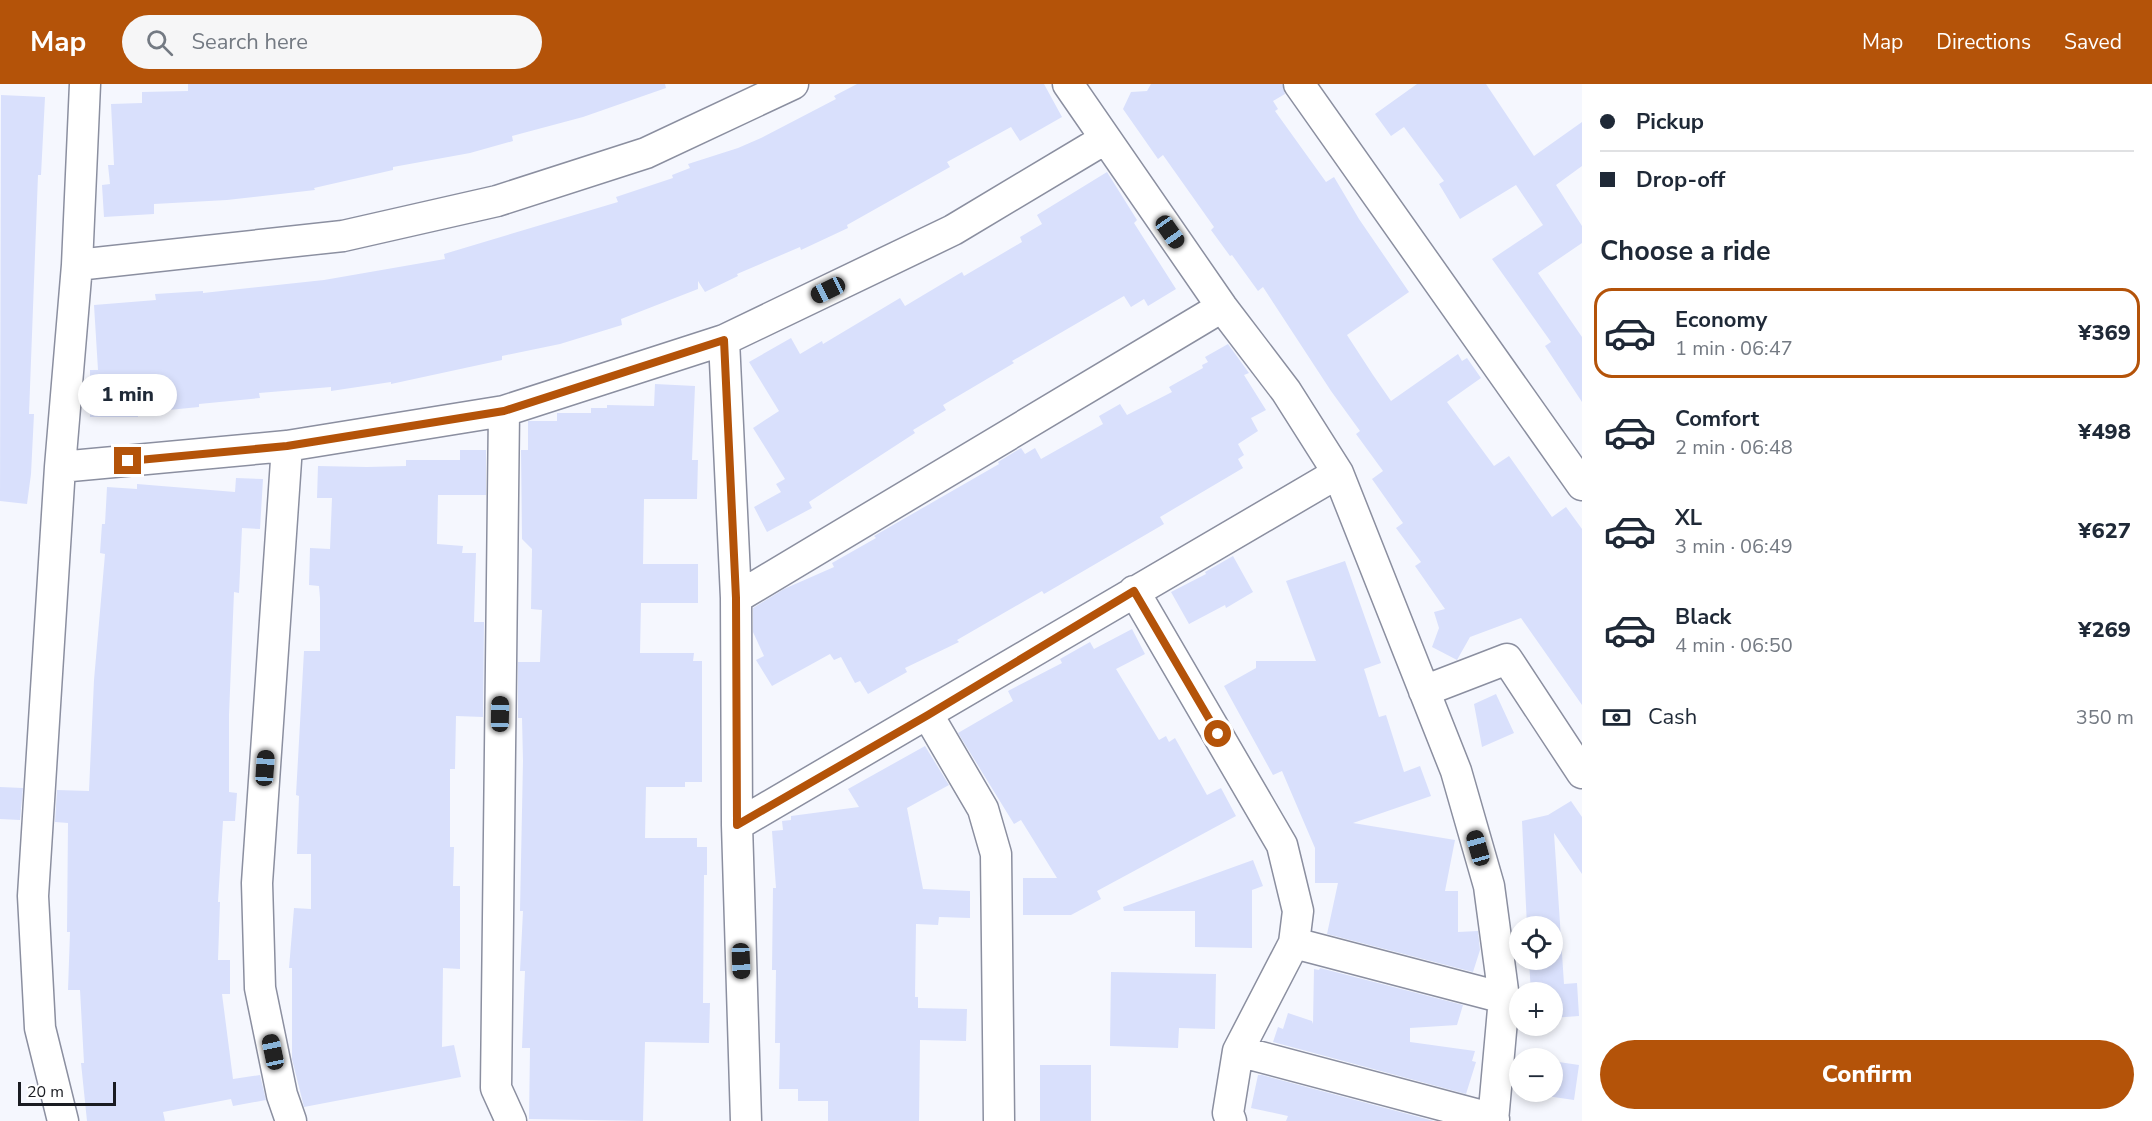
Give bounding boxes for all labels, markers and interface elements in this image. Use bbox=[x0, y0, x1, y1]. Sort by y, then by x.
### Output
search box bbox=[122, 15, 542, 69]
text: Map bbox=[30, 23, 86, 61]
icon: search bbox=[143, 26, 176, 59]
text: Search here bbox=[191, 27, 308, 57]
text: Map bbox=[1862, 28, 1903, 56]
text: Directions bbox=[1936, 28, 2031, 56]
text: Saved bbox=[2064, 28, 2122, 56]
text: Pickup bbox=[1636, 107, 1704, 137]
text: Drop-off bbox=[1636, 165, 1725, 195]
car bbox=[1152, 212, 1188, 252]
text: Choose a ride bbox=[1600, 233, 1771, 270]
car bbox=[808, 274, 848, 306]
text: Economy bbox=[1675, 305, 1767, 335]
icon: car bbox=[1603, 306, 1657, 360]
text: ¥369 bbox=[2078, 318, 2131, 348]
text: 1 min · 06:47 bbox=[1675, 335, 1793, 362]
callout: 1 min bbox=[78, 374, 178, 416]
text: 1 min bbox=[101, 381, 154, 408]
text: Comfort bbox=[1675, 404, 1759, 434]
icon: car bbox=[1603, 405, 1657, 459]
text: ¥498 bbox=[2078, 417, 2131, 447]
text: 2 min · 06:48 bbox=[1675, 434, 1793, 461]
route end bbox=[114, 447, 141, 474]
text: XL bbox=[1675, 503, 1702, 533]
icon: car bbox=[1603, 504, 1657, 558]
text: ¥627 bbox=[2078, 516, 2131, 546]
text: 3 min · 06:49 bbox=[1675, 533, 1793, 560]
text: Black bbox=[1675, 602, 1731, 632]
icon: car bbox=[1603, 603, 1657, 657]
text: ¥269 bbox=[2078, 615, 2131, 645]
text: 4 min · 06:50 bbox=[1675, 632, 1793, 659]
car bbox=[491, 696, 509, 732]
icon: cash bbox=[1600, 701, 1633, 734]
text: Cash bbox=[1648, 702, 1697, 732]
text: 350 m bbox=[2076, 704, 2134, 731]
route start bbox=[1204, 720, 1231, 747]
car bbox=[255, 749, 275, 787]
car bbox=[1464, 828, 1492, 868]
map controls bbox=[1509, 916, 1563, 1102]
button: locate bbox=[1509, 916, 1563, 970]
car bbox=[731, 943, 751, 979]
button: + bbox=[1509, 982, 1563, 1036]
car bbox=[260, 1033, 286, 1071]
button: Confirm bbox=[1600, 1040, 2134, 1109]
button: − bbox=[1509, 1048, 1563, 1102]
scale bar bbox=[18, 1079, 116, 1106]
text: 20 m bbox=[27, 1081, 64, 1103]

